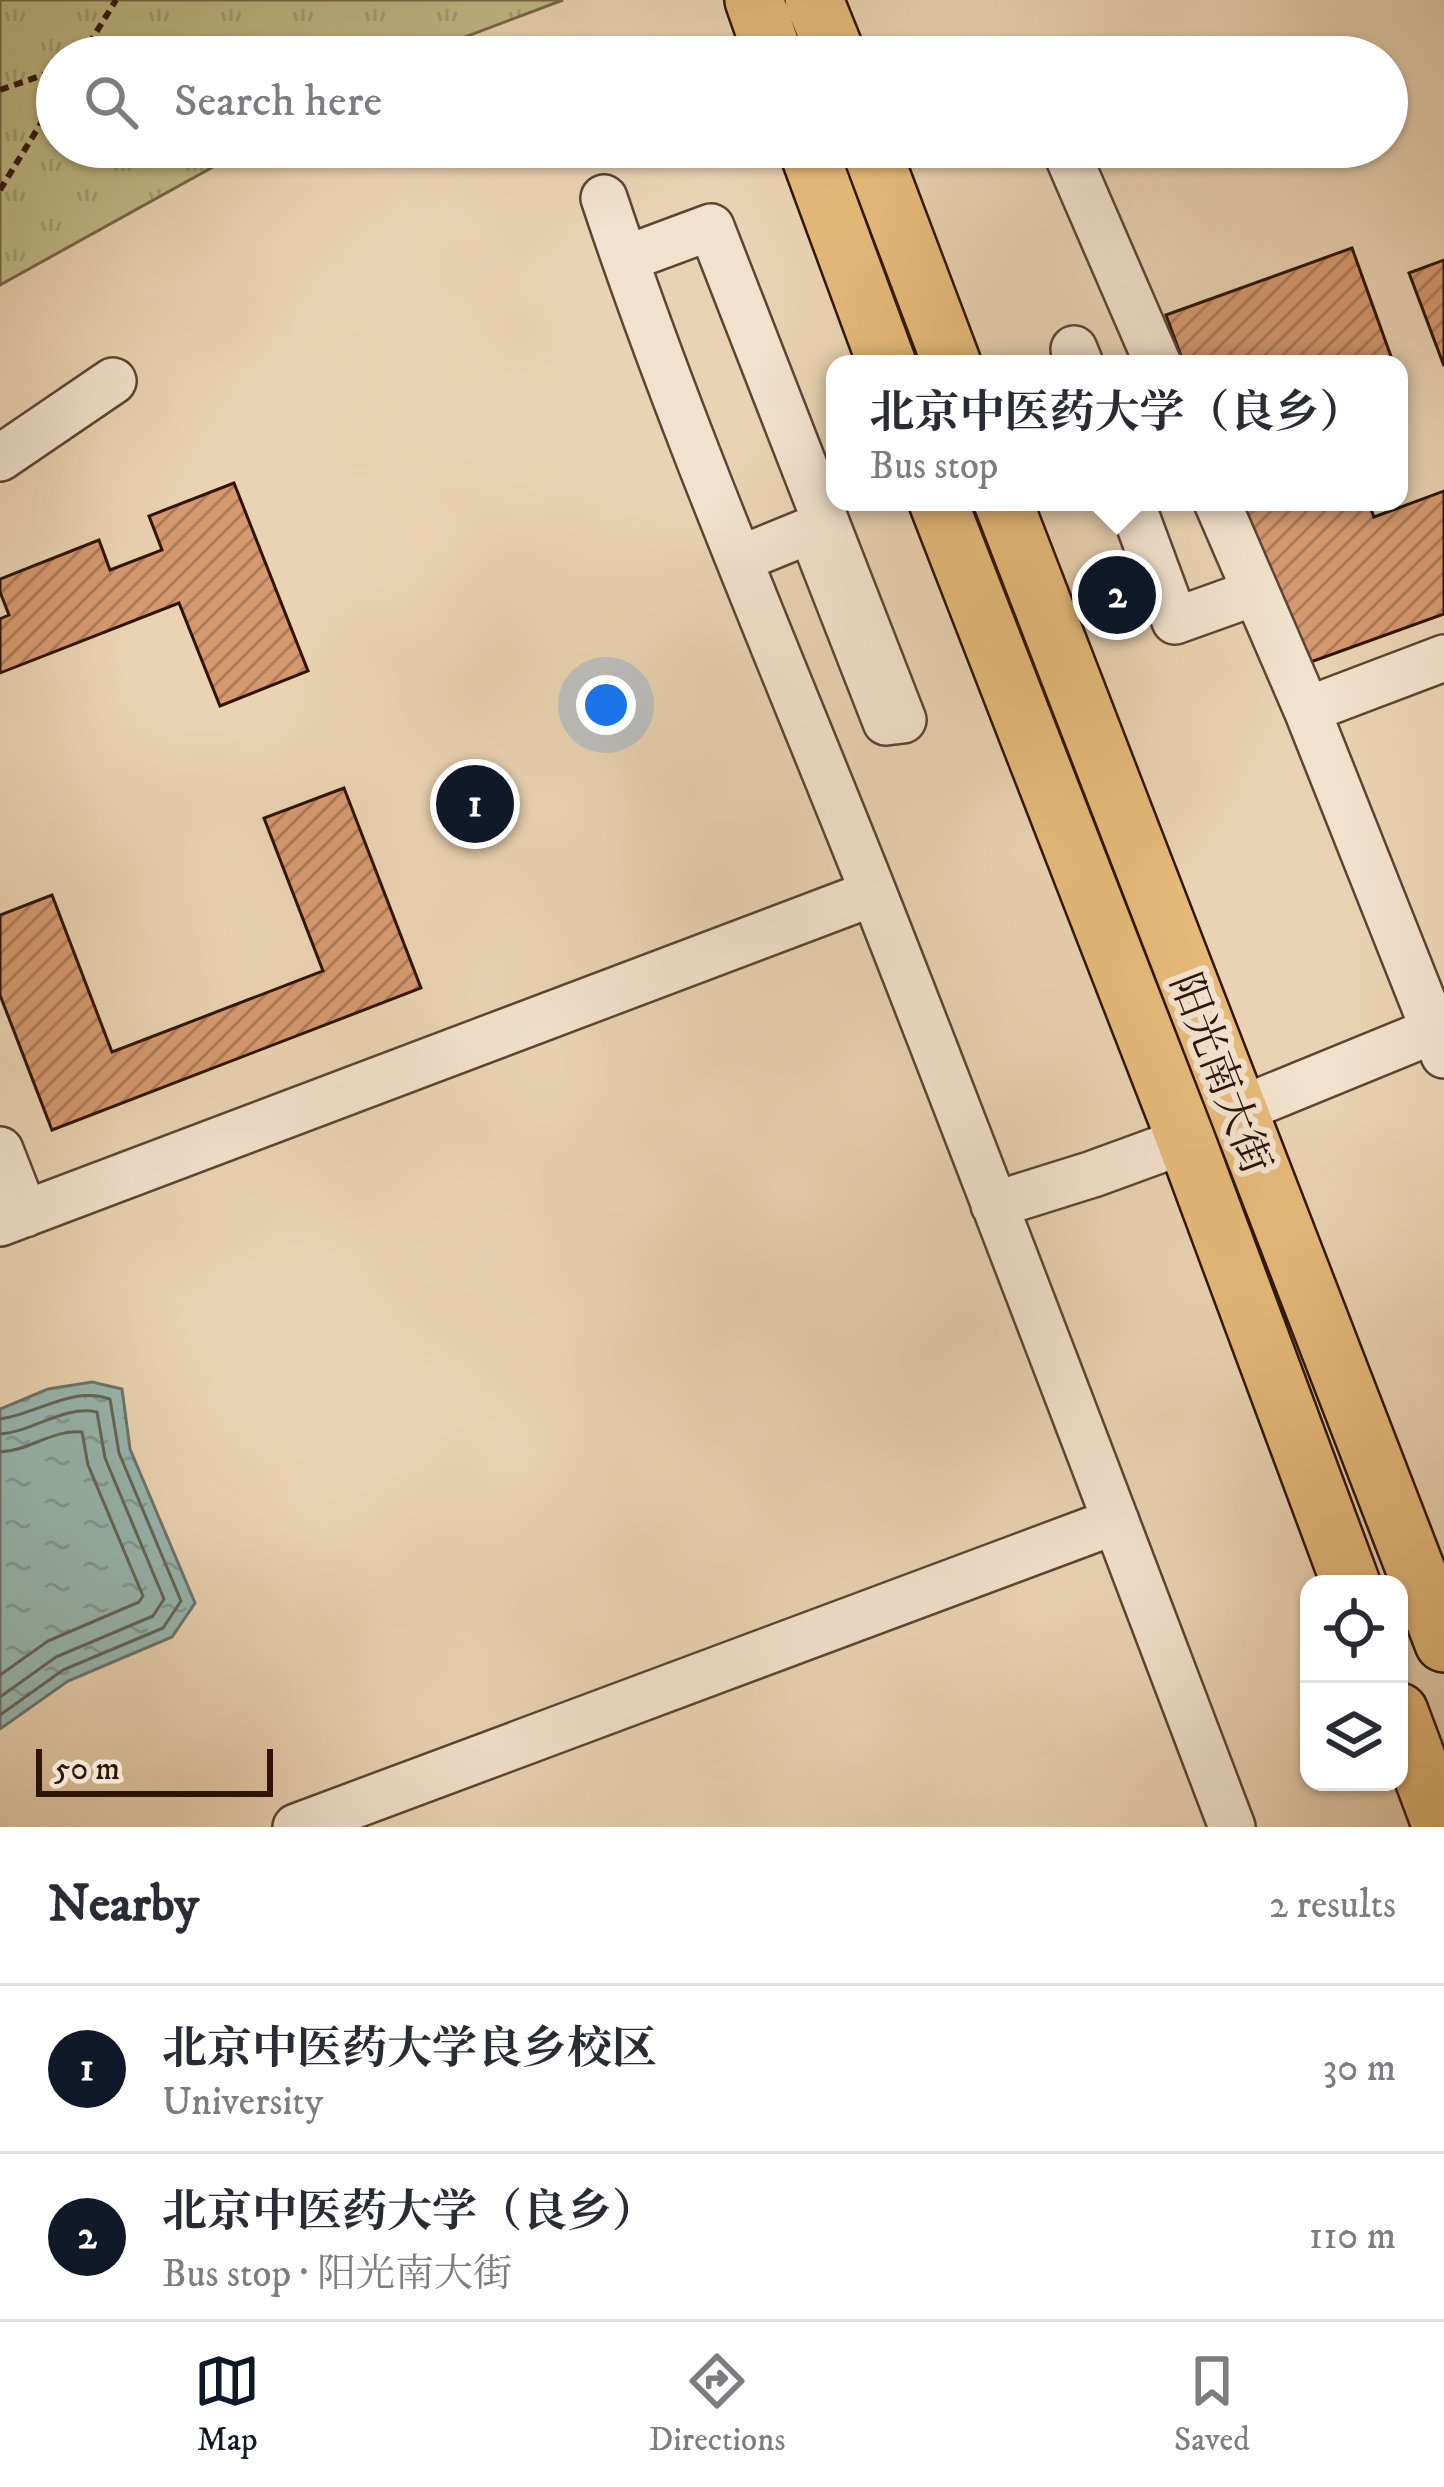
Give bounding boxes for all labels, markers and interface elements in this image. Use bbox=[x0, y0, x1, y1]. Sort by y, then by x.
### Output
search box bbox=[36, 36, 1408, 168]
icon: search bbox=[78, 69, 144, 135]
text: Search here bbox=[174, 74, 382, 130]
popup bbox=[826, 355, 1408, 511]
text: 北京中医药大学（良乡） bbox=[869, 386, 1365, 442]
text: Bus stop bbox=[869, 442, 998, 491]
pin: 2 bbox=[1078, 550, 1156, 640]
your location bbox=[576, 675, 636, 735]
pin: 1 bbox=[436, 759, 514, 849]
street label: 阳光南大街 bbox=[1157, 967, 1281, 1181]
map controls bbox=[1300, 1575, 1408, 1791]
button: locate bbox=[1300, 1575, 1408, 1683]
button: layers bbox=[1300, 1683, 1408, 1791]
scale bar bbox=[36, 1743, 273, 1796]
text: 50 m bbox=[54, 1749, 120, 1790]
text: Nearby bbox=[48, 1873, 199, 1937]
text: 2 results bbox=[1269, 1881, 1396, 1930]
text: 北京中医药大学良乡校区 bbox=[162, 2022, 657, 2078]
text: 1 bbox=[80, 2044, 94, 2093]
text: 30 m bbox=[1323, 2044, 1396, 2093]
text: University bbox=[162, 2078, 323, 2127]
text: 北京中医药大学（良乡） bbox=[162, 2185, 657, 2241]
text: 2 bbox=[77, 2212, 97, 2261]
text: 110 m bbox=[1309, 2212, 1396, 2261]
text: Bus stop · 阳光南大街 bbox=[162, 2250, 512, 2299]
tab: Map bbox=[194, 2348, 260, 2461]
tab: Directions bbox=[649, 2348, 785, 2461]
tab: Saved bbox=[1174, 2348, 1250, 2461]

